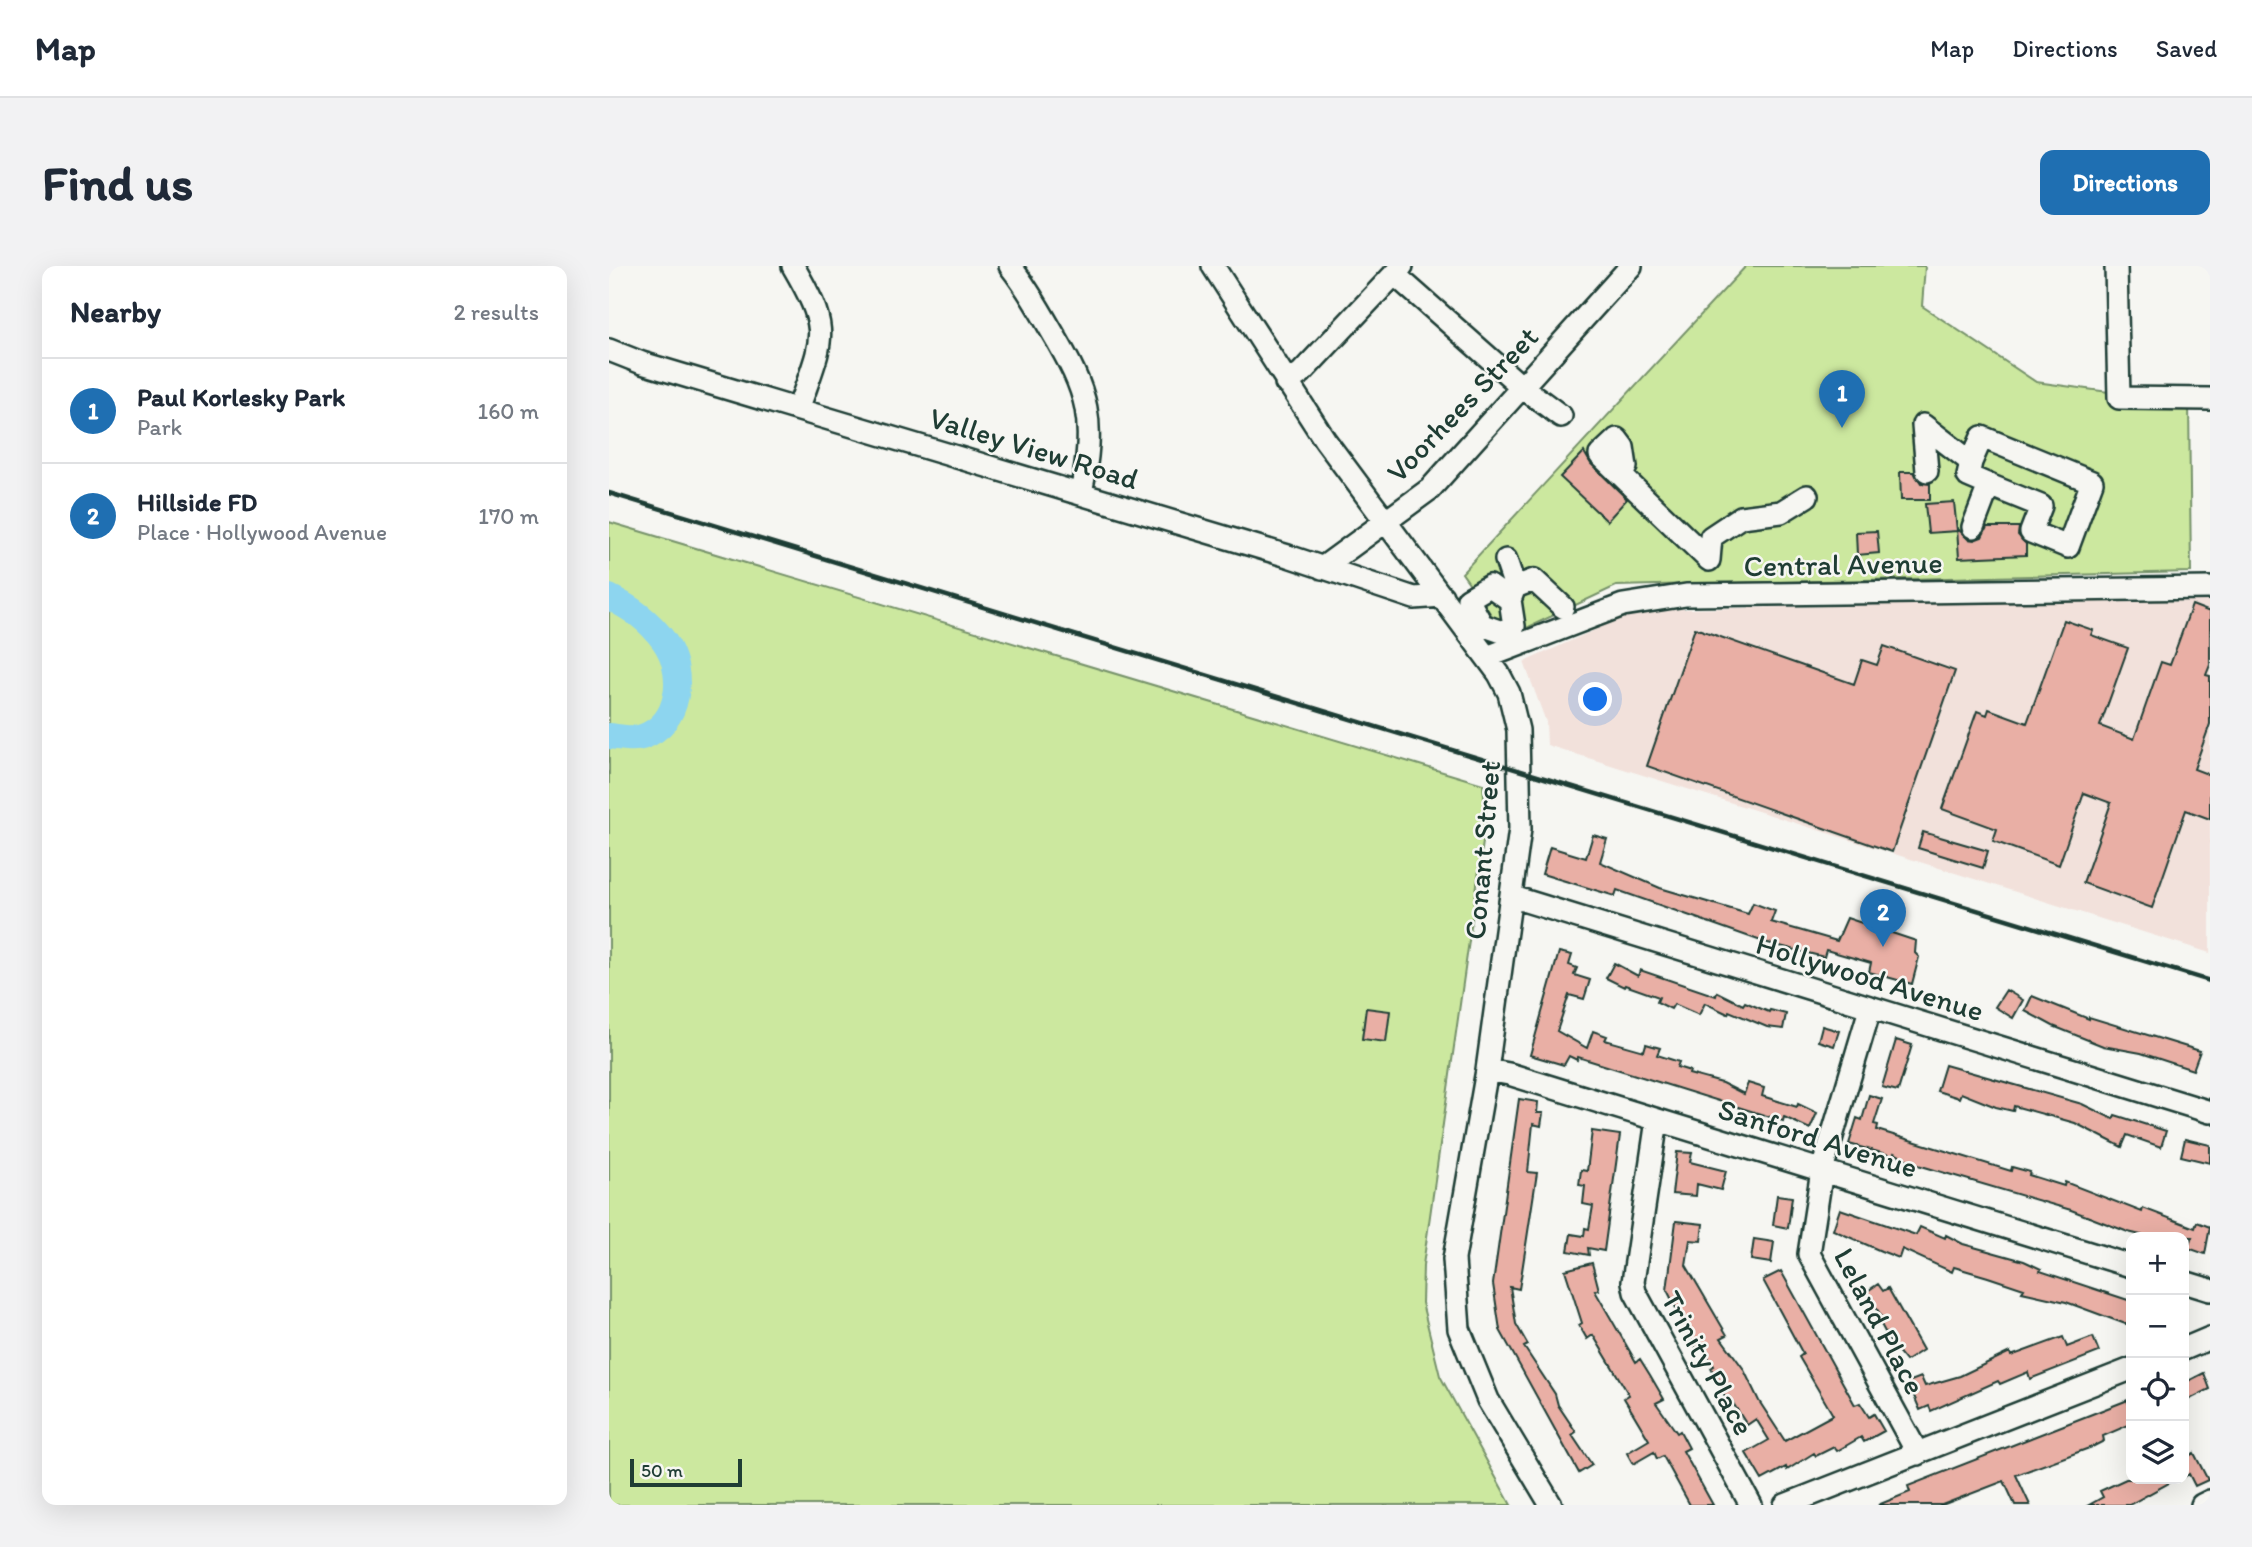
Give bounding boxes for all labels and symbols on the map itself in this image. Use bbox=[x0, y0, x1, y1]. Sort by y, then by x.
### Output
street label: Voorhees Street bbox=[1378, 318, 1546, 490]
pin: 1 bbox=[1819, 370, 1865, 428]
street label: Valley View Road bbox=[925, 399, 1143, 497]
street label: Central Avenue bbox=[1743, 544, 1943, 584]
your location bbox=[1578, 682, 1612, 716]
street label: Conant Street bbox=[1456, 759, 1508, 941]
pin: 2 bbox=[1860, 889, 1906, 947]
street label: Hollywood Avenue bbox=[1752, 925, 1988, 1029]
street label: Sanford Avenue bbox=[1714, 1090, 1922, 1186]
street label: Leland Place bbox=[1826, 1241, 1934, 1401]
street label: Trinity Place bbox=[1653, 1284, 1763, 1442]
scale bar bbox=[630, 1456, 742, 1488]

